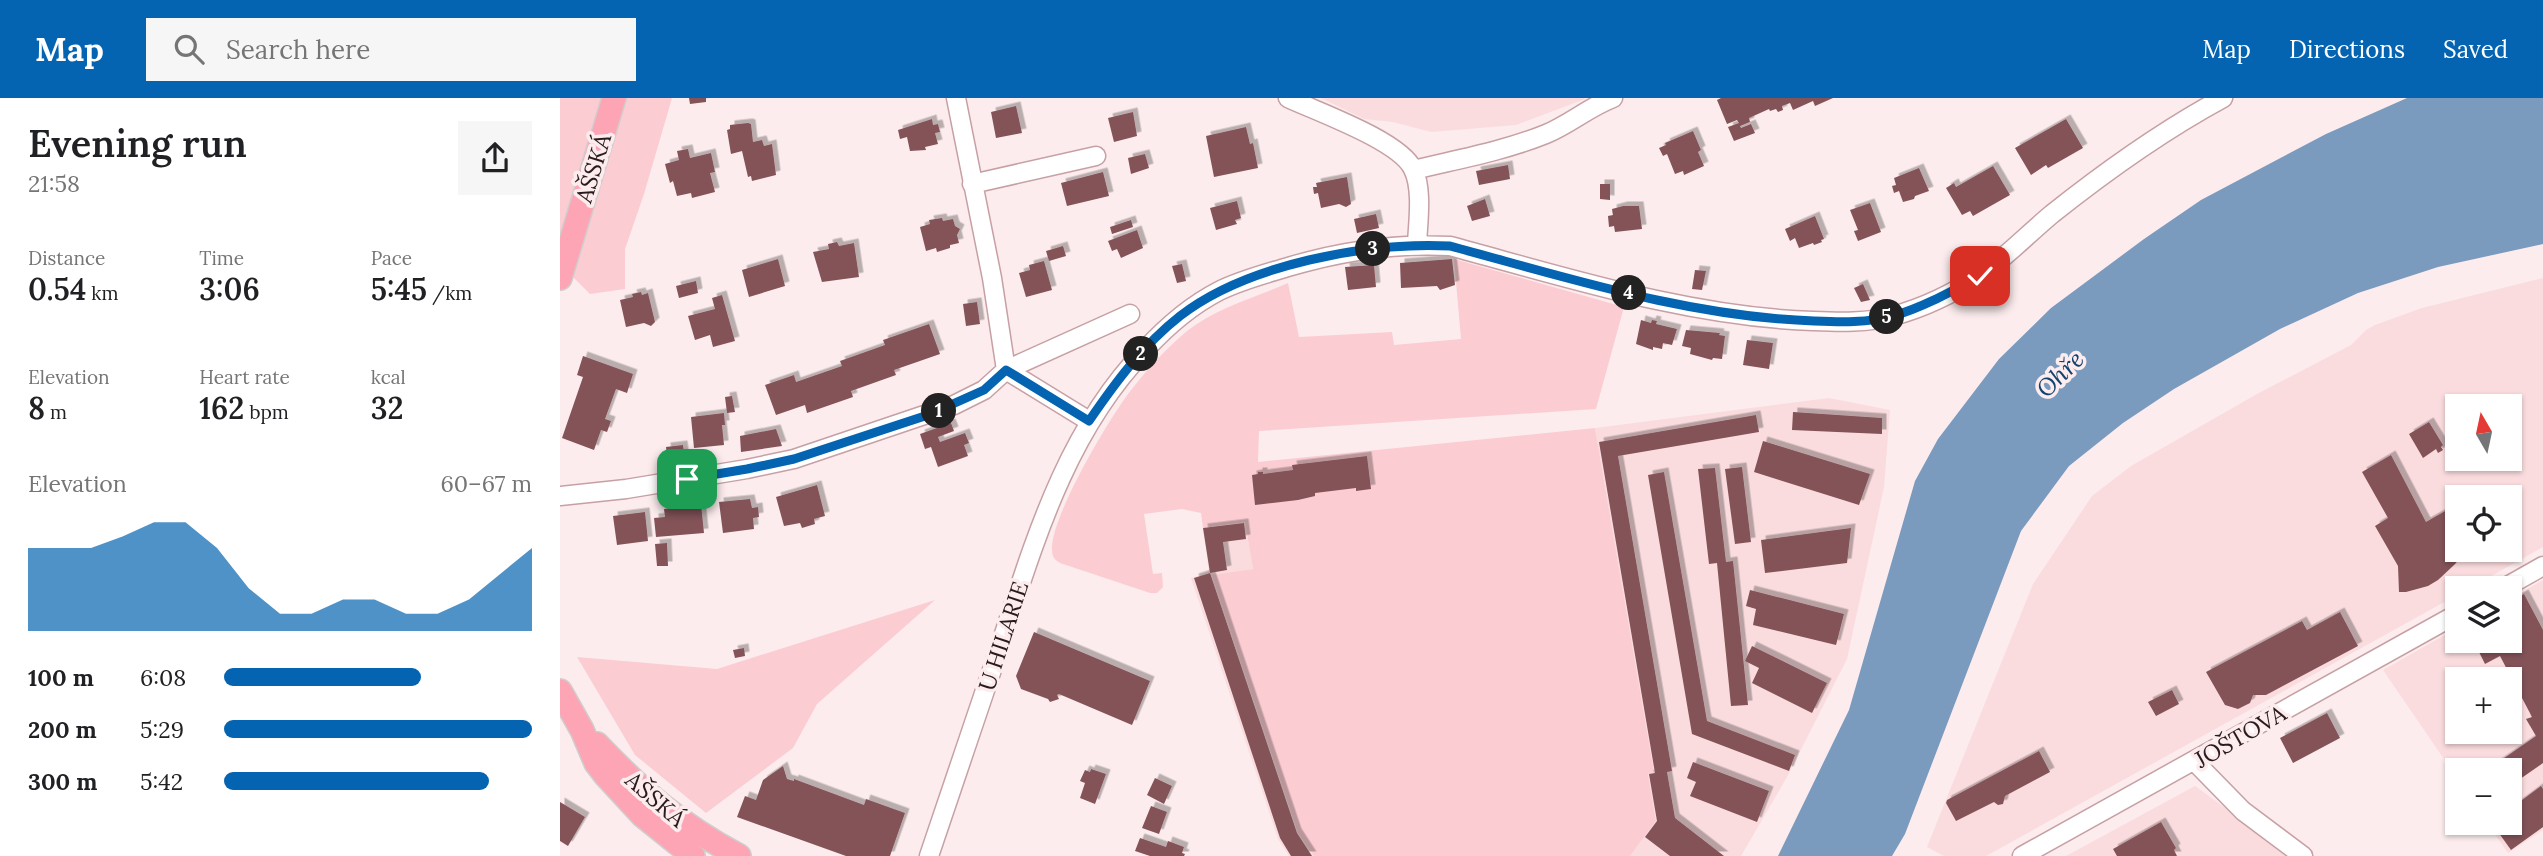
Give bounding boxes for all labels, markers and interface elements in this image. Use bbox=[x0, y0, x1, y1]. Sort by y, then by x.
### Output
search box bbox=[146, 18, 636, 81]
text: Map bbox=[35, 28, 104, 70]
icon: search bbox=[170, 30, 208, 68]
text: Search here bbox=[226, 33, 370, 66]
text: Map bbox=[2202, 34, 2251, 65]
text: Directions bbox=[2289, 34, 2405, 65]
text: Saved bbox=[2443, 34, 2508, 65]
text: Evening run bbox=[28, 119, 247, 167]
button: share bbox=[458, 121, 532, 195]
street label: AŠSKÁ bbox=[569, 129, 617, 207]
text: 21:58 bbox=[28, 169, 80, 198]
pin: 3 bbox=[1356, 232, 1390, 266]
text: 3 bbox=[1367, 236, 1378, 260]
text: Distance bbox=[28, 246, 105, 270]
text: Time bbox=[199, 246, 244, 270]
text: Pace bbox=[371, 246, 412, 270]
pin bbox=[1950, 246, 2010, 306]
icon: check bbox=[1961, 257, 1999, 295]
text: 0.54 bbox=[28, 270, 86, 308]
text: 3:06 bbox=[199, 270, 260, 308]
text: 5:45 bbox=[371, 270, 427, 308]
pin: 4 bbox=[1612, 276, 1646, 310]
text: 4 bbox=[1623, 280, 1634, 304]
text: km bbox=[86, 281, 119, 305]
text: /km bbox=[427, 281, 472, 305]
pin: 5 bbox=[1870, 300, 1904, 334]
text: 5 bbox=[1881, 304, 1892, 328]
pin: 2 bbox=[1124, 336, 1158, 372]
text: 2 bbox=[1135, 341, 1146, 365]
water label: Ohře bbox=[2030, 344, 2090, 404]
text: Elevation bbox=[28, 365, 110, 389]
text: Heart rate bbox=[199, 365, 290, 389]
text: kcal bbox=[371, 365, 406, 389]
text: 8 bbox=[28, 389, 45, 427]
text: 162 bbox=[199, 389, 244, 427]
text: 32 bbox=[371, 389, 403, 427]
pin: 1 bbox=[922, 394, 956, 428]
north arrow bbox=[2445, 394, 2522, 471]
map controls bbox=[2445, 394, 2522, 835]
text: 1 bbox=[935, 398, 942, 422]
text: m bbox=[45, 400, 67, 424]
text: bpm bbox=[244, 400, 289, 424]
pin bbox=[657, 449, 717, 509]
icon: arrive bbox=[668, 460, 706, 498]
text: Elevation bbox=[28, 469, 127, 498]
text: 60–67 m bbox=[441, 469, 532, 498]
button: locate bbox=[2445, 485, 2522, 562]
button: layers bbox=[2445, 576, 2522, 653]
street label: U HILARIE bbox=[972, 578, 1034, 694]
text: 100 m bbox=[28, 663, 94, 692]
text: 6:08 bbox=[140, 663, 186, 692]
button: + bbox=[2445, 667, 2522, 744]
street label: JOŠTOVA bbox=[2188, 698, 2291, 774]
text: 200 m bbox=[28, 715, 97, 744]
text: 5:29 bbox=[140, 715, 184, 744]
button: − bbox=[2445, 758, 2522, 835]
street label: AŠSKÁ bbox=[619, 764, 693, 833]
text: 300 m bbox=[28, 767, 97, 796]
text: 5:42 bbox=[140, 767, 183, 796]

